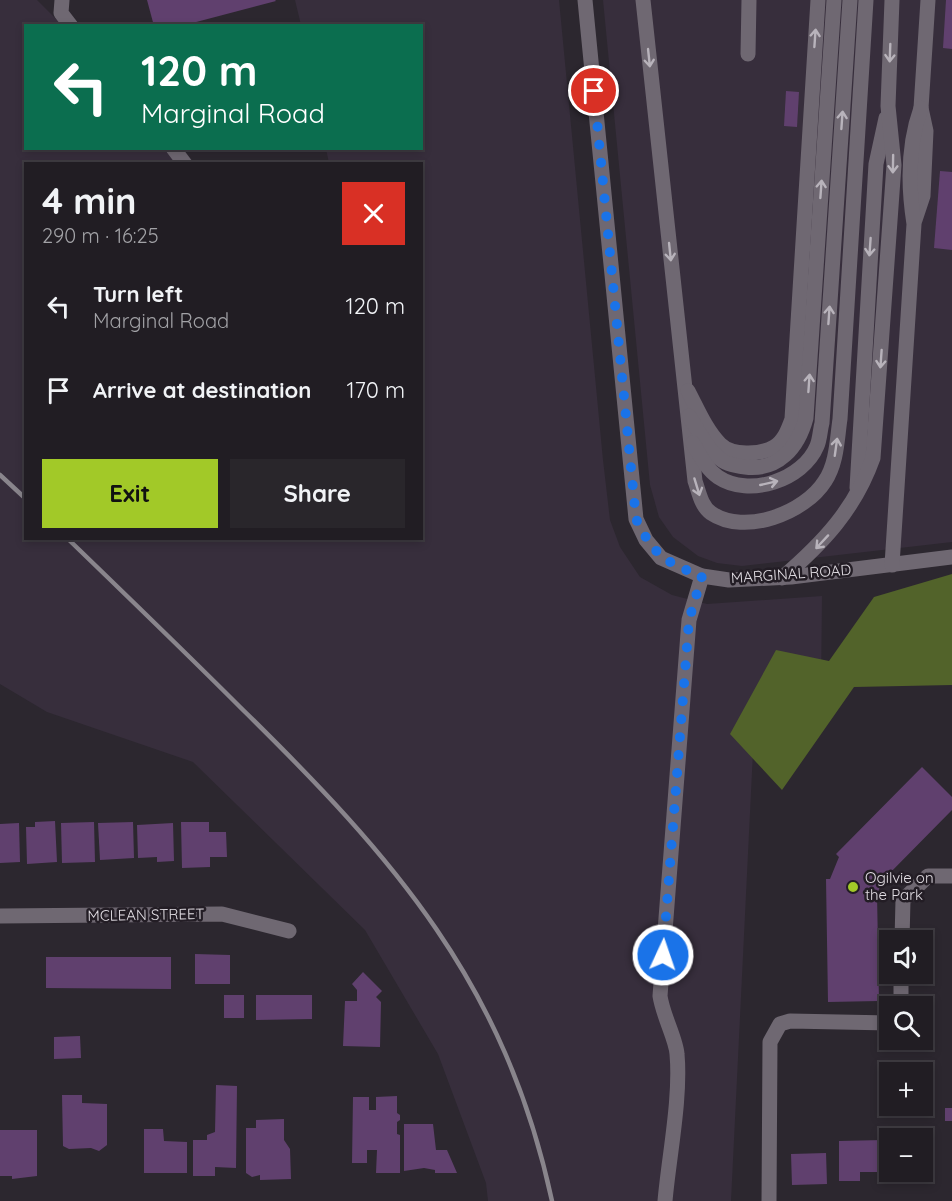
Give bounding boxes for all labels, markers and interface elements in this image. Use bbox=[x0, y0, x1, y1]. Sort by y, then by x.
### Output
one-way arrow bbox=[810, 28, 821, 48]
one-way arrow bbox=[885, 43, 896, 63]
text: 120 m bbox=[141, 44, 258, 97]
icon: left bbox=[42, 48, 120, 126]
one-way arrow bbox=[644, 48, 655, 68]
pin bbox=[568, 65, 619, 116]
icon: arrive bbox=[577, 74, 610, 107]
text: Marginal Road bbox=[141, 96, 325, 130]
one-way arrow bbox=[837, 111, 848, 131]
one-way arrow bbox=[887, 154, 899, 174]
text: 4 min bbox=[42, 178, 136, 223]
one-way arrow bbox=[816, 179, 827, 199]
button: close bbox=[342, 182, 405, 245]
text: 290 m · 16:25 bbox=[42, 223, 159, 248]
one-way arrow bbox=[865, 236, 876, 256]
one-way arrow bbox=[665, 242, 676, 261]
text: Turn left bbox=[93, 280, 183, 308]
icon: left bbox=[42, 290, 75, 323]
text: 120 m bbox=[346, 292, 405, 320]
one-way arrow bbox=[824, 305, 835, 325]
text: Marginal Road bbox=[93, 308, 229, 333]
one-way arrow bbox=[876, 348, 887, 368]
icon: arrive bbox=[42, 374, 75, 407]
one-way arrow bbox=[803, 374, 814, 394]
text: Arrive at destination bbox=[93, 376, 311, 404]
text: 170 m bbox=[346, 376, 405, 404]
one-way arrow bbox=[830, 437, 841, 457]
button: Exit bbox=[42, 459, 218, 528]
button: Share bbox=[230, 459, 405, 528]
one-way arrow bbox=[759, 476, 778, 488]
one-way arrow bbox=[692, 477, 703, 496]
one-way arrow bbox=[815, 535, 829, 550]
street label: MARGINAL ROAD bbox=[730, 560, 852, 587]
place label: Ogilvie on the Park bbox=[865, 868, 934, 904]
marker: Ogilvie on the Park bbox=[846, 880, 860, 894]
street label: MCLEAN STREET bbox=[87, 904, 205, 925]
position arrow bbox=[631, 923, 695, 987]
map controls bbox=[879, 930, 933, 1182]
button: sound bbox=[879, 930, 933, 984]
button: search bbox=[879, 996, 933, 1050]
button: + bbox=[879, 1062, 933, 1116]
button: − bbox=[879, 1128, 933, 1182]

